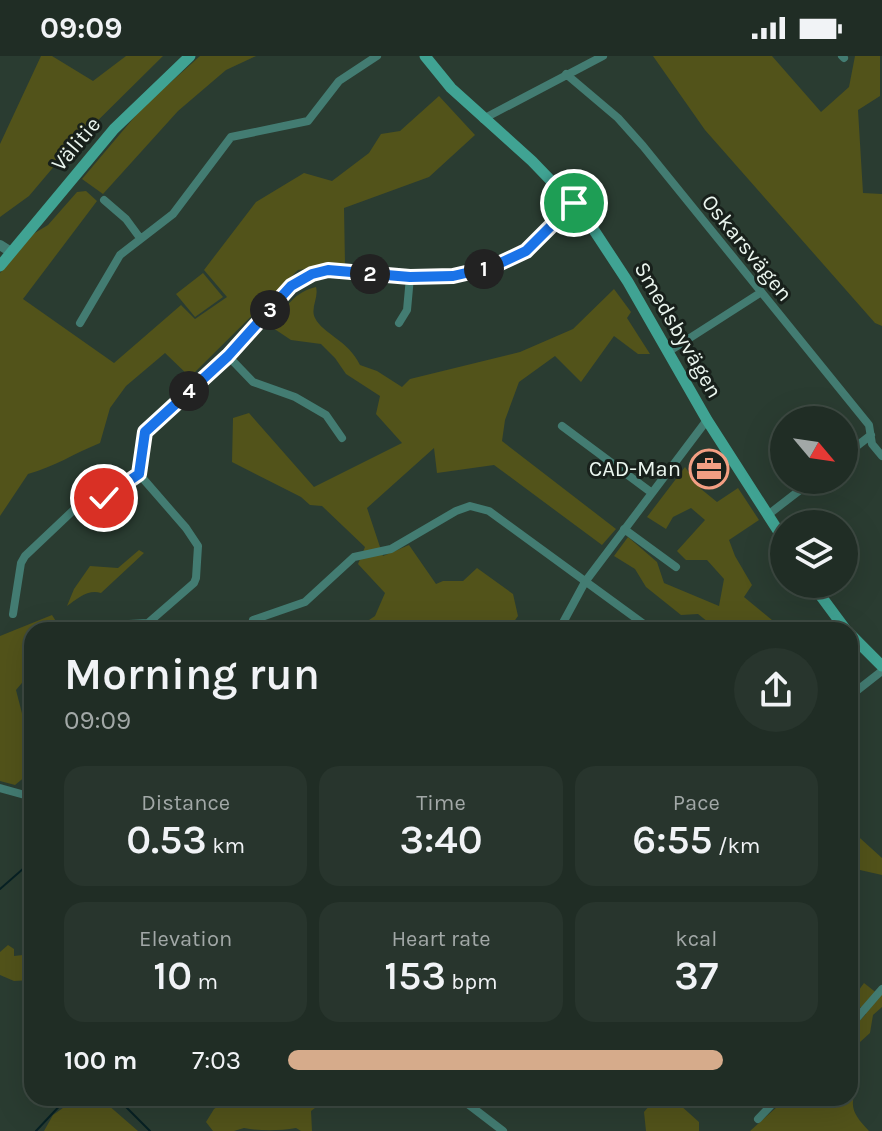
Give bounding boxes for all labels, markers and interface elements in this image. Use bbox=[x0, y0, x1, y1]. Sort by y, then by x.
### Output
text: 09:09 bbox=[40, 10, 123, 46]
street label: Välitie bbox=[46, 112, 106, 176]
pin bbox=[540, 169, 608, 237]
icon: arrive bbox=[552, 181, 596, 225]
street label: Oskarsvägen bbox=[696, 189, 798, 307]
pin: 1 bbox=[464, 249, 504, 289]
pin: 2 bbox=[350, 254, 390, 294]
text: 1 bbox=[480, 256, 488, 282]
street label: Smedsbyvägen bbox=[628, 257, 728, 403]
text: 2 bbox=[363, 261, 377, 287]
pin: 3 bbox=[250, 290, 290, 330]
text: 3 bbox=[263, 297, 277, 323]
pin: 4 bbox=[169, 371, 209, 411]
text: 4 bbox=[182, 378, 196, 404]
north arrow bbox=[770, 406, 858, 494]
map controls bbox=[770, 406, 858, 598]
office icon: CAD-Man bbox=[688, 448, 730, 490]
place label: CAD-Man bbox=[589, 456, 681, 482]
pin bbox=[70, 464, 138, 532]
icon: check bbox=[82, 476, 126, 520]
button: layers bbox=[770, 510, 858, 598]
button: share bbox=[734, 648, 818, 732]
text: Morning run bbox=[64, 649, 320, 700]
text: 09:09 bbox=[64, 705, 131, 736]
text: Distance bbox=[141, 790, 230, 816]
text: Time bbox=[416, 790, 466, 816]
text: Pace bbox=[673, 790, 720, 816]
text: 0.53 bbox=[126, 816, 207, 863]
text: 3:40 bbox=[399, 816, 483, 863]
text: 6:55 bbox=[632, 816, 713, 863]
text: km bbox=[207, 833, 245, 859]
text: /km bbox=[713, 833, 760, 859]
text: Elevation bbox=[139, 926, 232, 952]
text: Heart rate bbox=[391, 926, 491, 952]
text: kcal bbox=[675, 926, 717, 952]
text: 10 bbox=[153, 952, 192, 999]
text: 153 bbox=[384, 952, 446, 999]
text: 37 bbox=[674, 952, 718, 999]
text: m bbox=[192, 969, 218, 995]
text: bpm bbox=[446, 969, 498, 995]
text: 100 m bbox=[64, 1045, 137, 1076]
text: 7:03 bbox=[192, 1045, 241, 1076]

